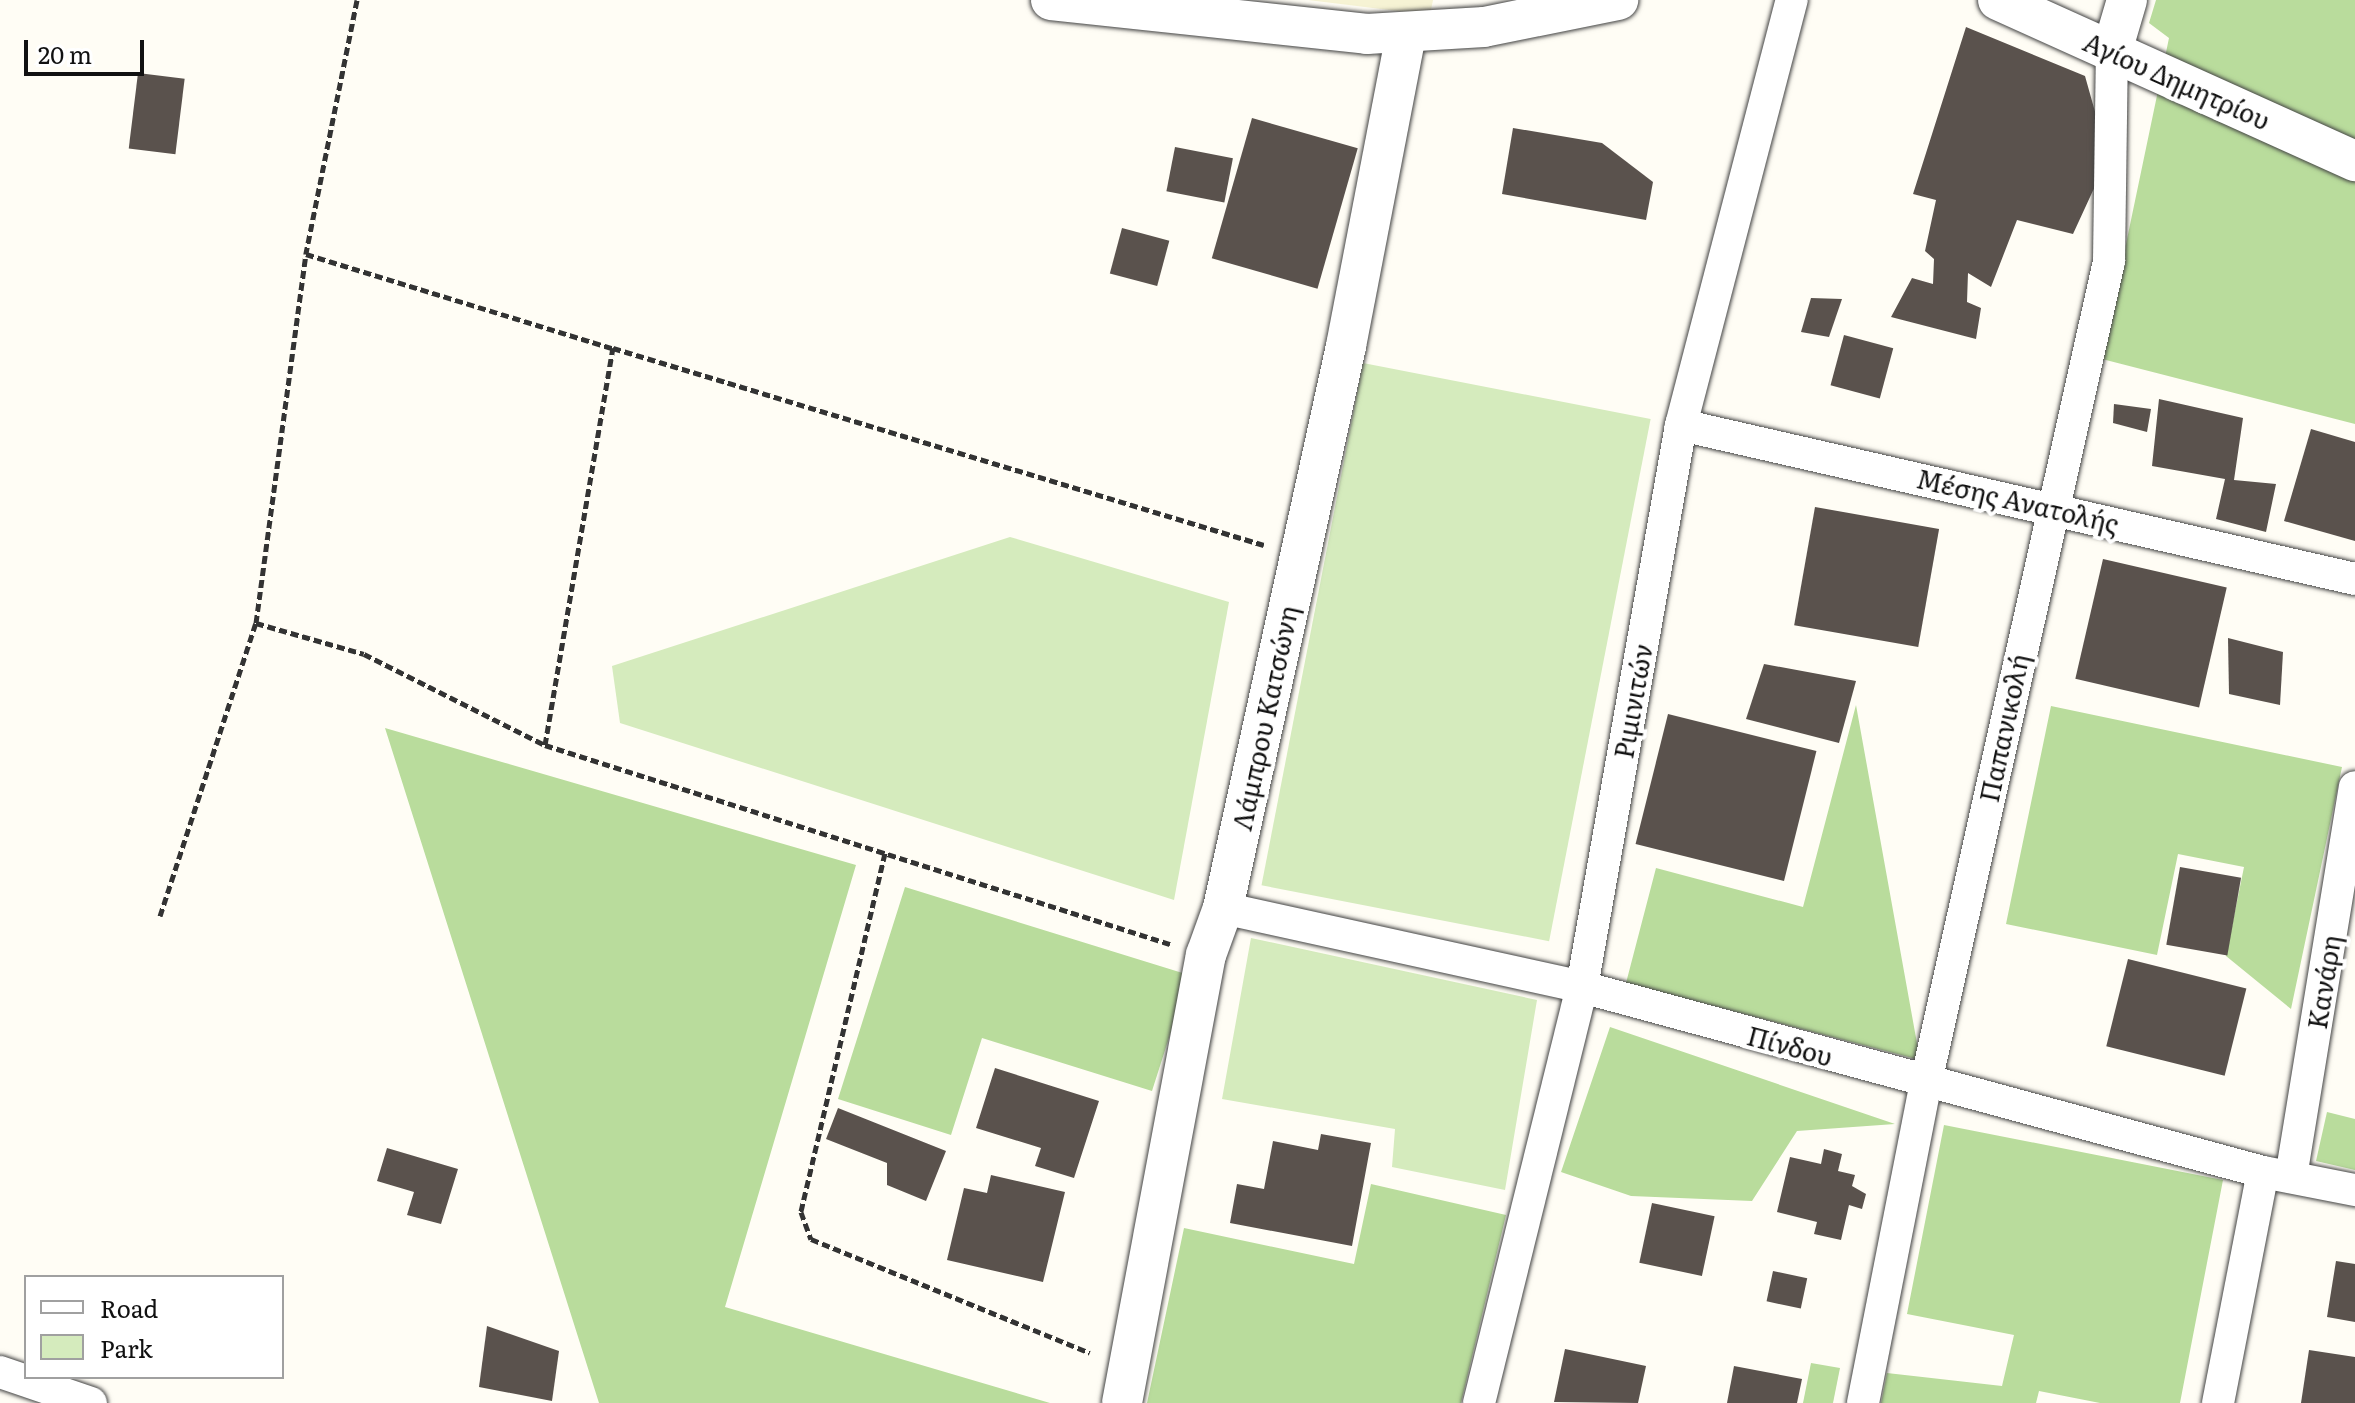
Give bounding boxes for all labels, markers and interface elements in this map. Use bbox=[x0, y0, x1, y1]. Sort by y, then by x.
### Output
scale bar bbox=[28, 24, 148, 74]
street label: Αγίου Δημητρίου bbox=[2079, 25, 2275, 135]
text: 20 m bbox=[38, 36, 92, 71]
street label: Μέσης Ανατολής bbox=[1914, 462, 2122, 538]
street label: Λάμπρου Κατσώνη bbox=[1225, 603, 1303, 833]
street label: Ριμινιτών bbox=[1607, 641, 1657, 761]
street label: Παπανικολή bbox=[1972, 651, 2034, 805]
street label: Κανάρη bbox=[2300, 933, 2346, 1031]
street label: Πίνδου bbox=[1744, 1019, 1836, 1071]
legend bbox=[24, 1275, 284, 1379]
text: Road bbox=[100, 1290, 158, 1325]
text: Park bbox=[100, 1330, 153, 1365]

